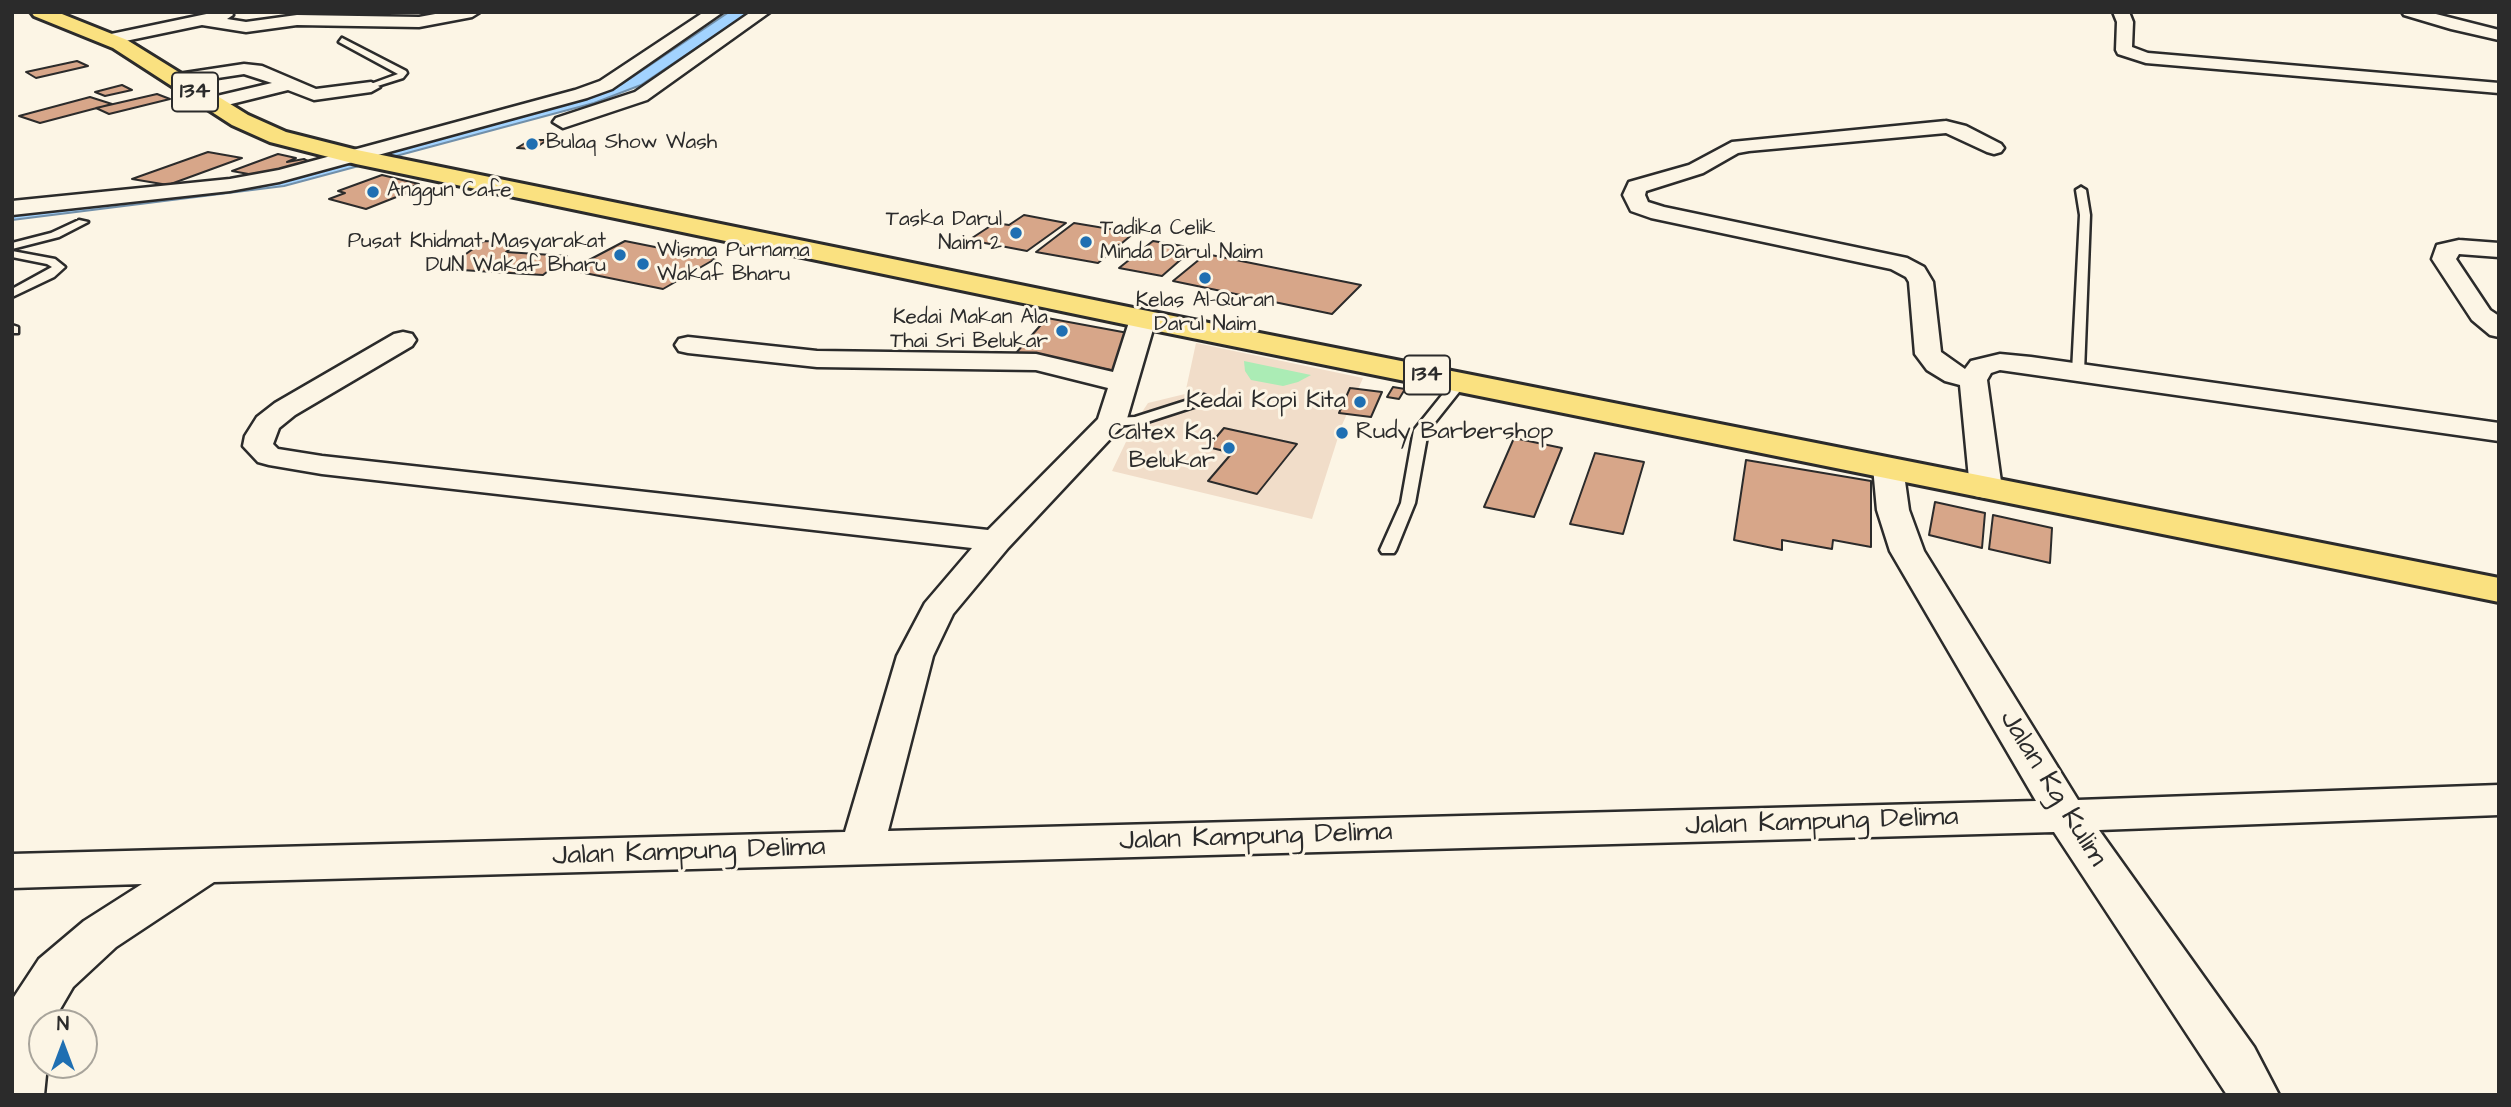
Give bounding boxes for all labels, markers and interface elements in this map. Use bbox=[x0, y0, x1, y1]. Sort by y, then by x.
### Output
road number: 134 bbox=[172, 72, 218, 111]
place label: Bulaq Show Wash bbox=[546, 131, 717, 157]
marker: Bulaq Show Wash bbox=[524, 136, 540, 152]
place label: Anggun Cafe bbox=[387, 179, 512, 205]
marker: Anggun Cafe bbox=[365, 184, 381, 200]
place label: Taska Darul Naim 2 bbox=[886, 208, 1002, 258]
place label: Tadika Celik Minda Darul Naim bbox=[1100, 217, 1263, 267]
marker: Taska Darul Naim 2 bbox=[1008, 225, 1024, 241]
place label: Pusat Khidmat Masyarakat DUN Wakaf Bharu bbox=[348, 230, 606, 280]
marker: Tadika Celik Minda Darul Naim bbox=[1078, 234, 1094, 250]
place label: Wisma Purnama Wakaf Bharu bbox=[657, 239, 810, 289]
marker: Pusat Khidmat Masyarakat DUN Wakaf Bharu bbox=[612, 247, 628, 263]
marker: Wisma Purnama Wakaf Bharu bbox=[635, 256, 651, 272]
marker: Kelas Al-Quran Darul Naim bbox=[1197, 270, 1213, 286]
place label: Kelas Al-Quran Darul Naim bbox=[1136, 289, 1274, 339]
place label: Kedai Makan Ala Thai Sri Belukar bbox=[890, 306, 1048, 356]
marker: Kedai Makan Ala Thai Sri Belukar bbox=[1054, 323, 1070, 339]
road number: 134 bbox=[1404, 356, 1450, 394]
place label: Kedai Kopi Kita bbox=[1186, 388, 1346, 416]
marker: Kedai Kopi Kita bbox=[1352, 394, 1368, 410]
place label: Rudy Barbershop bbox=[1356, 419, 1553, 447]
place label: Caltex Kg. Belukar bbox=[1108, 420, 1215, 476]
marker: Rudy Barbershop bbox=[1334, 425, 1350, 441]
marker: Caltex Kg. Belukar bbox=[1221, 440, 1237, 456]
street label: Jalan Kg Kulim bbox=[1991, 705, 2113, 873]
street label: Jalan Kampung Delima bbox=[1685, 801, 1959, 845]
street label: Jalan Kampung Delima bbox=[1119, 816, 1393, 860]
street label: Jalan Kampung Delima bbox=[552, 831, 826, 875]
north arrow bbox=[28, 1009, 98, 1079]
text: N bbox=[57, 1011, 69, 1038]

